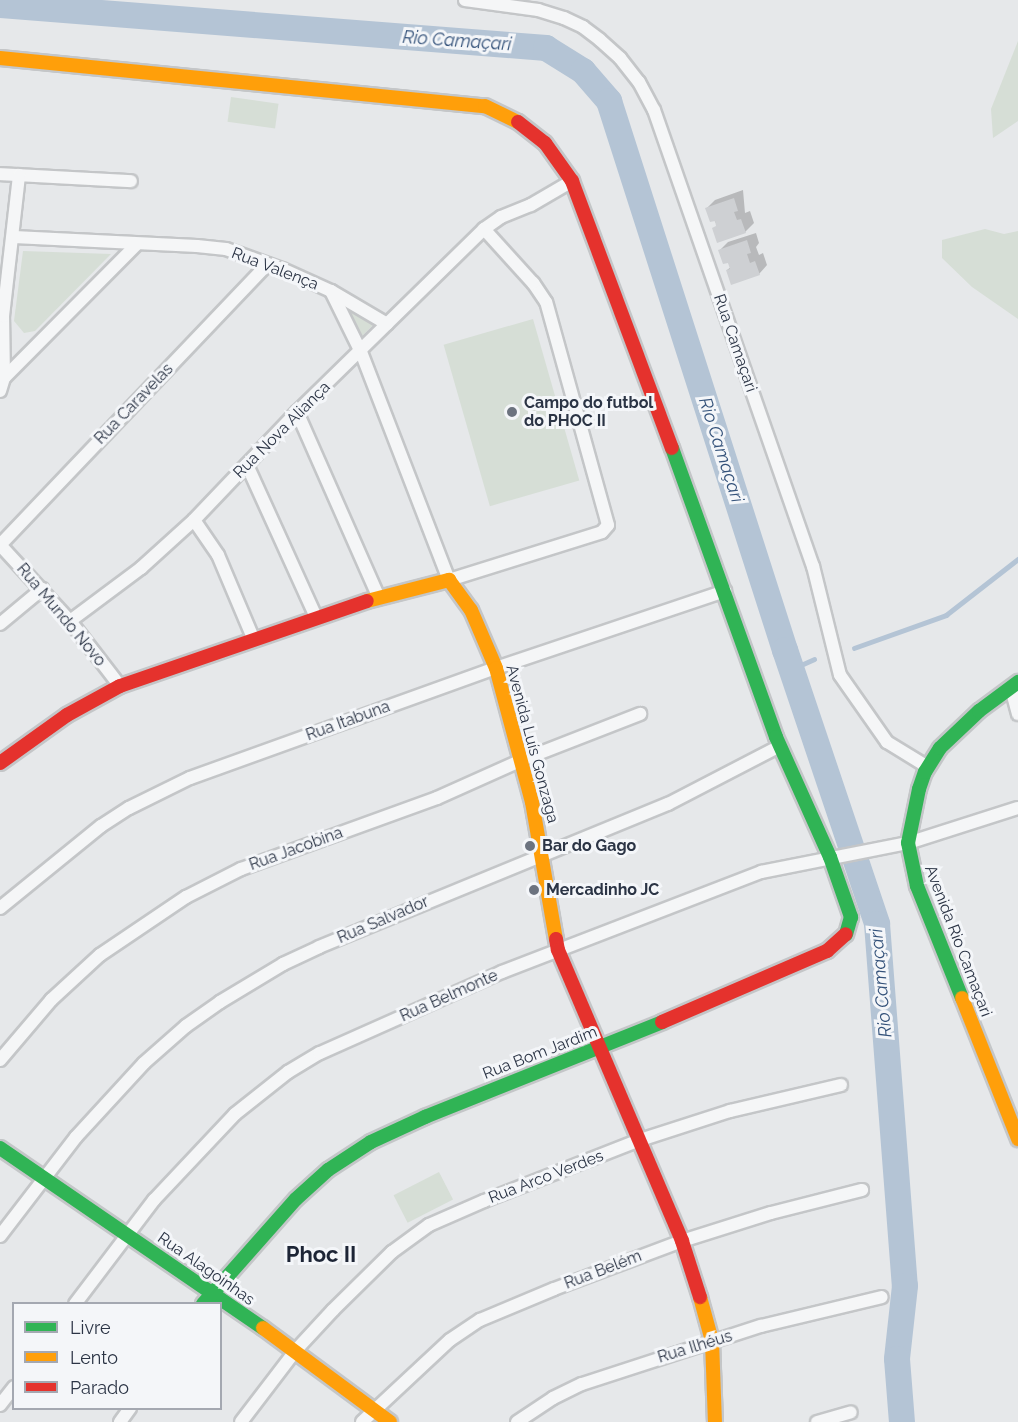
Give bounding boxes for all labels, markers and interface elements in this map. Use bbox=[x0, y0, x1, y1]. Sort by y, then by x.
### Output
water label: Rio Camaçari bbox=[402, 26, 512, 56]
street label: Rua Valença bbox=[229, 244, 321, 294]
street label: Rua Camaçari bbox=[709, 291, 761, 395]
street label: Rua Caravelas bbox=[91, 360, 177, 448]
street label: Rua Nova Aliança bbox=[229, 377, 335, 483]
place label: Campo do futbol do PHOC II bbox=[524, 393, 653, 431]
water label: Rio Camaçari bbox=[694, 395, 748, 505]
marker: Campo do futbol do PHOC II bbox=[505, 405, 519, 419]
street label: Rua Mundo Novo bbox=[12, 560, 110, 670]
street label: Avenida Luís Gonzaga bbox=[502, 663, 562, 825]
street label: Rua Itabuna bbox=[303, 697, 393, 745]
street label: Rua Jacobina bbox=[246, 823, 346, 875]
place label: Bar do Gago bbox=[542, 836, 637, 856]
marker: Bar do Gago bbox=[523, 839, 537, 853]
street label: Avenida Rio Camaçari bbox=[920, 863, 996, 1019]
place label: Mercadinho JC bbox=[546, 880, 660, 900]
marker: Mercadinho JC bbox=[527, 883, 541, 897]
street label: Rua Salvador bbox=[334, 892, 432, 948]
water label: Rio Camaçari bbox=[865, 928, 897, 1038]
street label: Rua Belmonte bbox=[397, 966, 501, 1026]
street label: Rua Bom Jardim bbox=[480, 1022, 600, 1084]
street label: Rua Arco Verdes bbox=[485, 1146, 607, 1208]
street label: Rua Alagoinhas bbox=[154, 1228, 258, 1310]
district label: Phoc II bbox=[286, 1242, 356, 1268]
street label: Rua Belém bbox=[562, 1247, 644, 1293]
legend bbox=[12, 1302, 222, 1410]
text: Livre bbox=[70, 1317, 111, 1338]
street label: Rua Ilhéus bbox=[655, 1327, 735, 1367]
text: Lento bbox=[70, 1347, 118, 1368]
text: Parado bbox=[70, 1377, 129, 1398]

